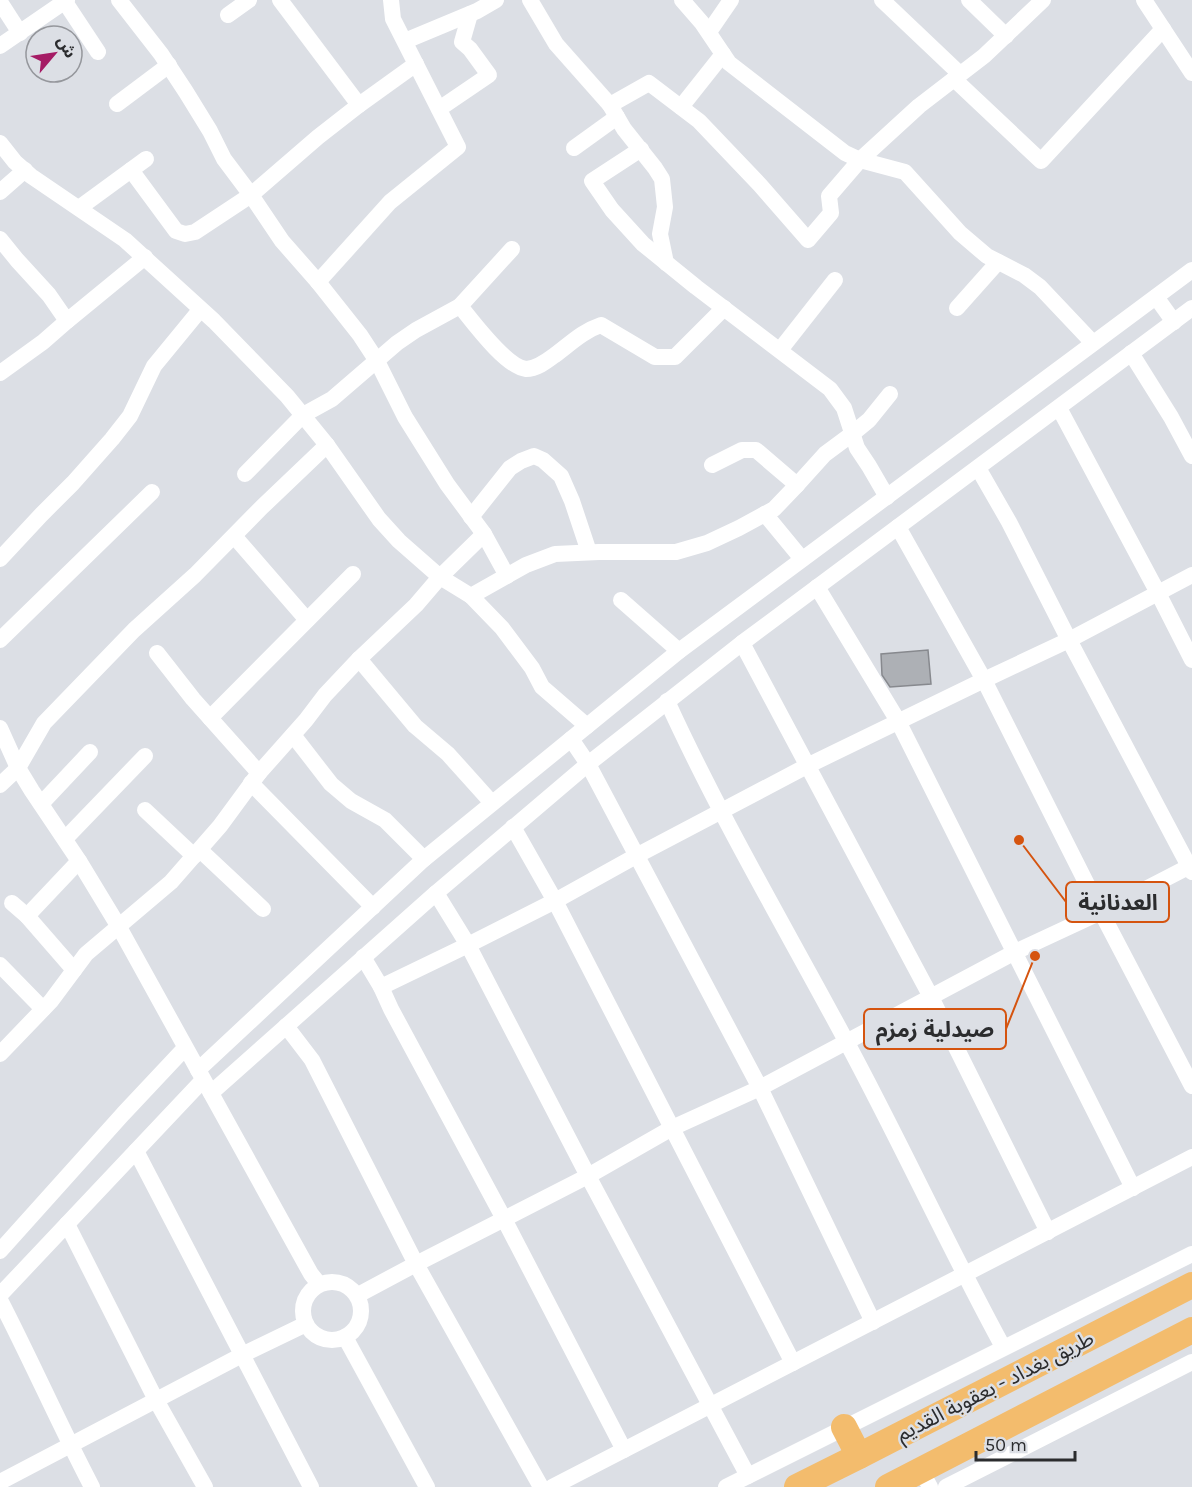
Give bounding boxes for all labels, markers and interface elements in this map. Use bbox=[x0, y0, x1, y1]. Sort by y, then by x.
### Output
north arrow bbox=[24, 24, 84, 84]
text: ش bbox=[53, 33, 80, 61]
callout: العدنانية bbox=[1066, 882, 1169, 922]
text: العدنانية bbox=[1078, 890, 1158, 916]
callout: صيدلية زمزم bbox=[864, 1009, 1006, 1049]
text: صيدلية زمزم bbox=[876, 1017, 994, 1046]
street label: طريق بغداد - بعقوبة القديم bbox=[892, 1326, 1099, 1449]
scale bar bbox=[976, 1424, 1075, 1462]
text: 50 m bbox=[985, 1434, 1027, 1456]

